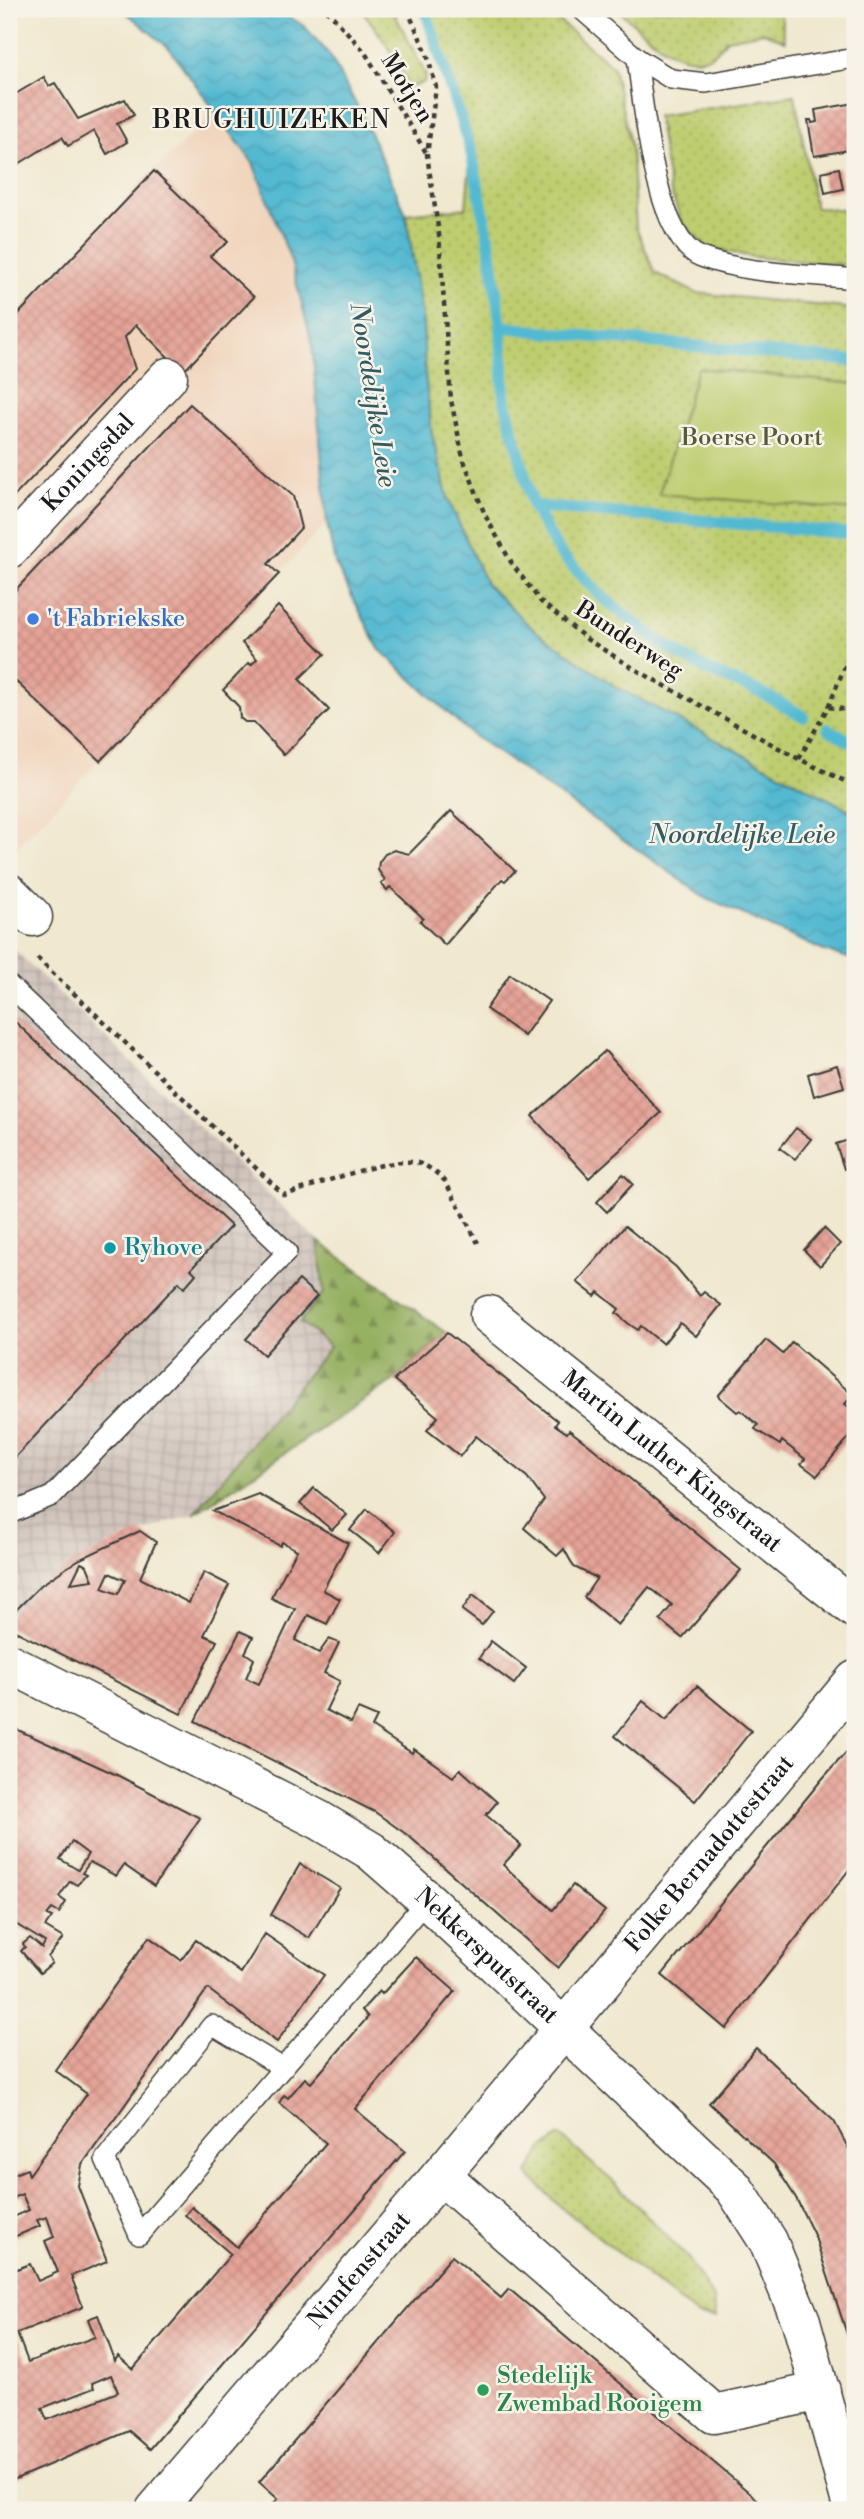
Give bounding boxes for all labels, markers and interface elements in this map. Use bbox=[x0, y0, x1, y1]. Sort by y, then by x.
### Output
street label: Motjen bbox=[374, 47, 440, 129]
district label: BRUGHUIZEKEN bbox=[151, 104, 392, 136]
water label: Noordelijke Leie bbox=[342, 299, 403, 490]
street label: Koningsdal bbox=[36, 408, 141, 519]
park label: Boerse Poort bbox=[680, 423, 823, 453]
street label: Bunderweg bbox=[568, 593, 689, 686]
place label: 't Fabriekske bbox=[47, 604, 185, 634]
marker: 't Fabriekske bbox=[25, 611, 41, 627]
water label: Noordelijke Leie bbox=[648, 819, 835, 851]
place label: Ryhove bbox=[124, 1233, 203, 1263]
marker: Ryhove bbox=[102, 1240, 118, 1256]
street label: Martin Luther Kingstraat bbox=[555, 1364, 788, 1560]
street label: Folke Bernadottestraat bbox=[618, 1749, 801, 1959]
street label: Nekkersputstraat bbox=[409, 1881, 565, 2031]
street label: Nimfenstraat bbox=[301, 2206, 418, 2335]
place label: Stedelijk Zwembad Rooigem bbox=[497, 2361, 703, 2419]
marker: Stedelijk Zwembad Rooigem bbox=[475, 2382, 491, 2398]

